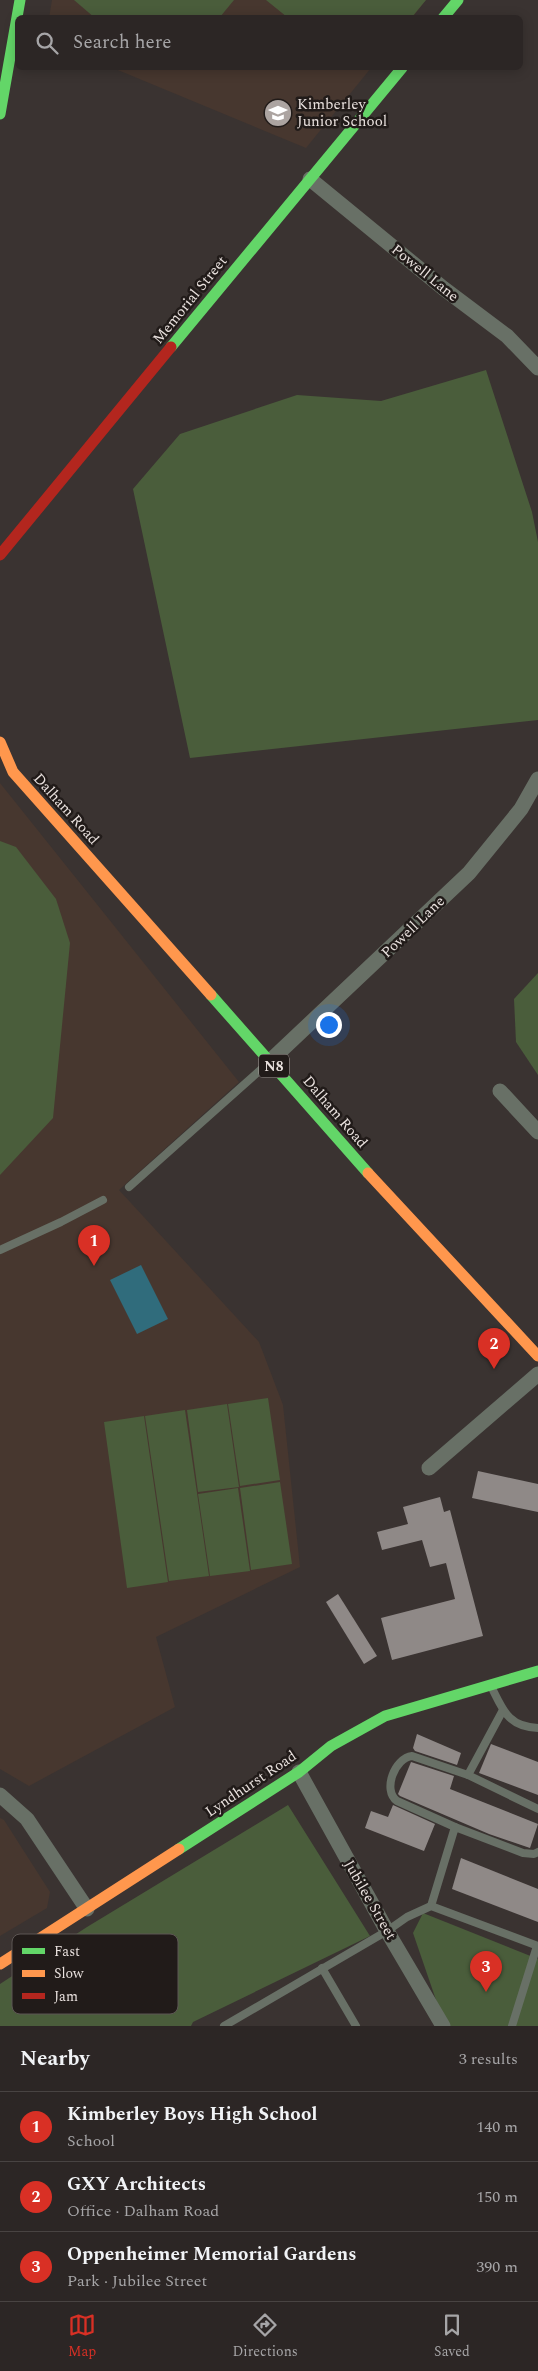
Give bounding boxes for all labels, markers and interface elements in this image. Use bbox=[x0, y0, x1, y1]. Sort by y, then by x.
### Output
search box bbox=[15, 15, 523, 70]
text: Search here bbox=[73, 28, 172, 57]
icon: search bbox=[33, 29, 61, 57]
place label: Kimberley Junior School bbox=[297, 93, 387, 133]
school or university icon: Kimberley Junior School bbox=[263, 98, 293, 128]
street label: Powell Lane bbox=[386, 238, 464, 308]
street label: Memorial Street bbox=[147, 251, 233, 349]
street label: Dalham Road bbox=[27, 768, 105, 850]
street label: Powell Lane bbox=[376, 890, 450, 964]
your location bbox=[316, 1012, 342, 1038]
road number: N8 bbox=[259, 1054, 289, 1078]
street label: Dalham Road bbox=[297, 1071, 373, 1153]
pin: 1 bbox=[78, 1225, 110, 1266]
pin: 2 bbox=[478, 1328, 510, 1369]
street label: Lyndhurst Road bbox=[201, 1745, 301, 1823]
street label: Jubilee Street bbox=[338, 1856, 402, 1944]
legend bbox=[12, 1934, 178, 2014]
text: Fast bbox=[54, 1941, 80, 1962]
pin: 3 bbox=[470, 1951, 502, 1992]
text: Slow bbox=[54, 1963, 84, 1984]
text: Jam bbox=[54, 1986, 78, 2007]
text: Nearby bbox=[20, 2043, 90, 2075]
text: 3 results bbox=[459, 2047, 518, 2071]
text: Kimberley Boys High School bbox=[67, 2100, 318, 2129]
text: 1 bbox=[32, 2115, 40, 2139]
text: 140 m bbox=[476, 2115, 518, 2139]
text: School bbox=[67, 2129, 115, 2153]
text: GXY Architects bbox=[67, 2170, 206, 2199]
text: 2 bbox=[32, 2185, 40, 2209]
text: 150 m bbox=[476, 2185, 518, 2209]
text: Office · Dalham Road bbox=[67, 2199, 219, 2223]
text: Oppenheimer Memorial Gardens bbox=[67, 2240, 357, 2269]
text: 3 bbox=[32, 2255, 40, 2279]
text: 390 m bbox=[476, 2255, 518, 2279]
text: Park · Jubilee Street bbox=[67, 2269, 207, 2293]
tab: Map bbox=[68, 2311, 96, 2362]
tab: Directions bbox=[232, 2311, 298, 2362]
tab: Saved bbox=[434, 2311, 470, 2362]

